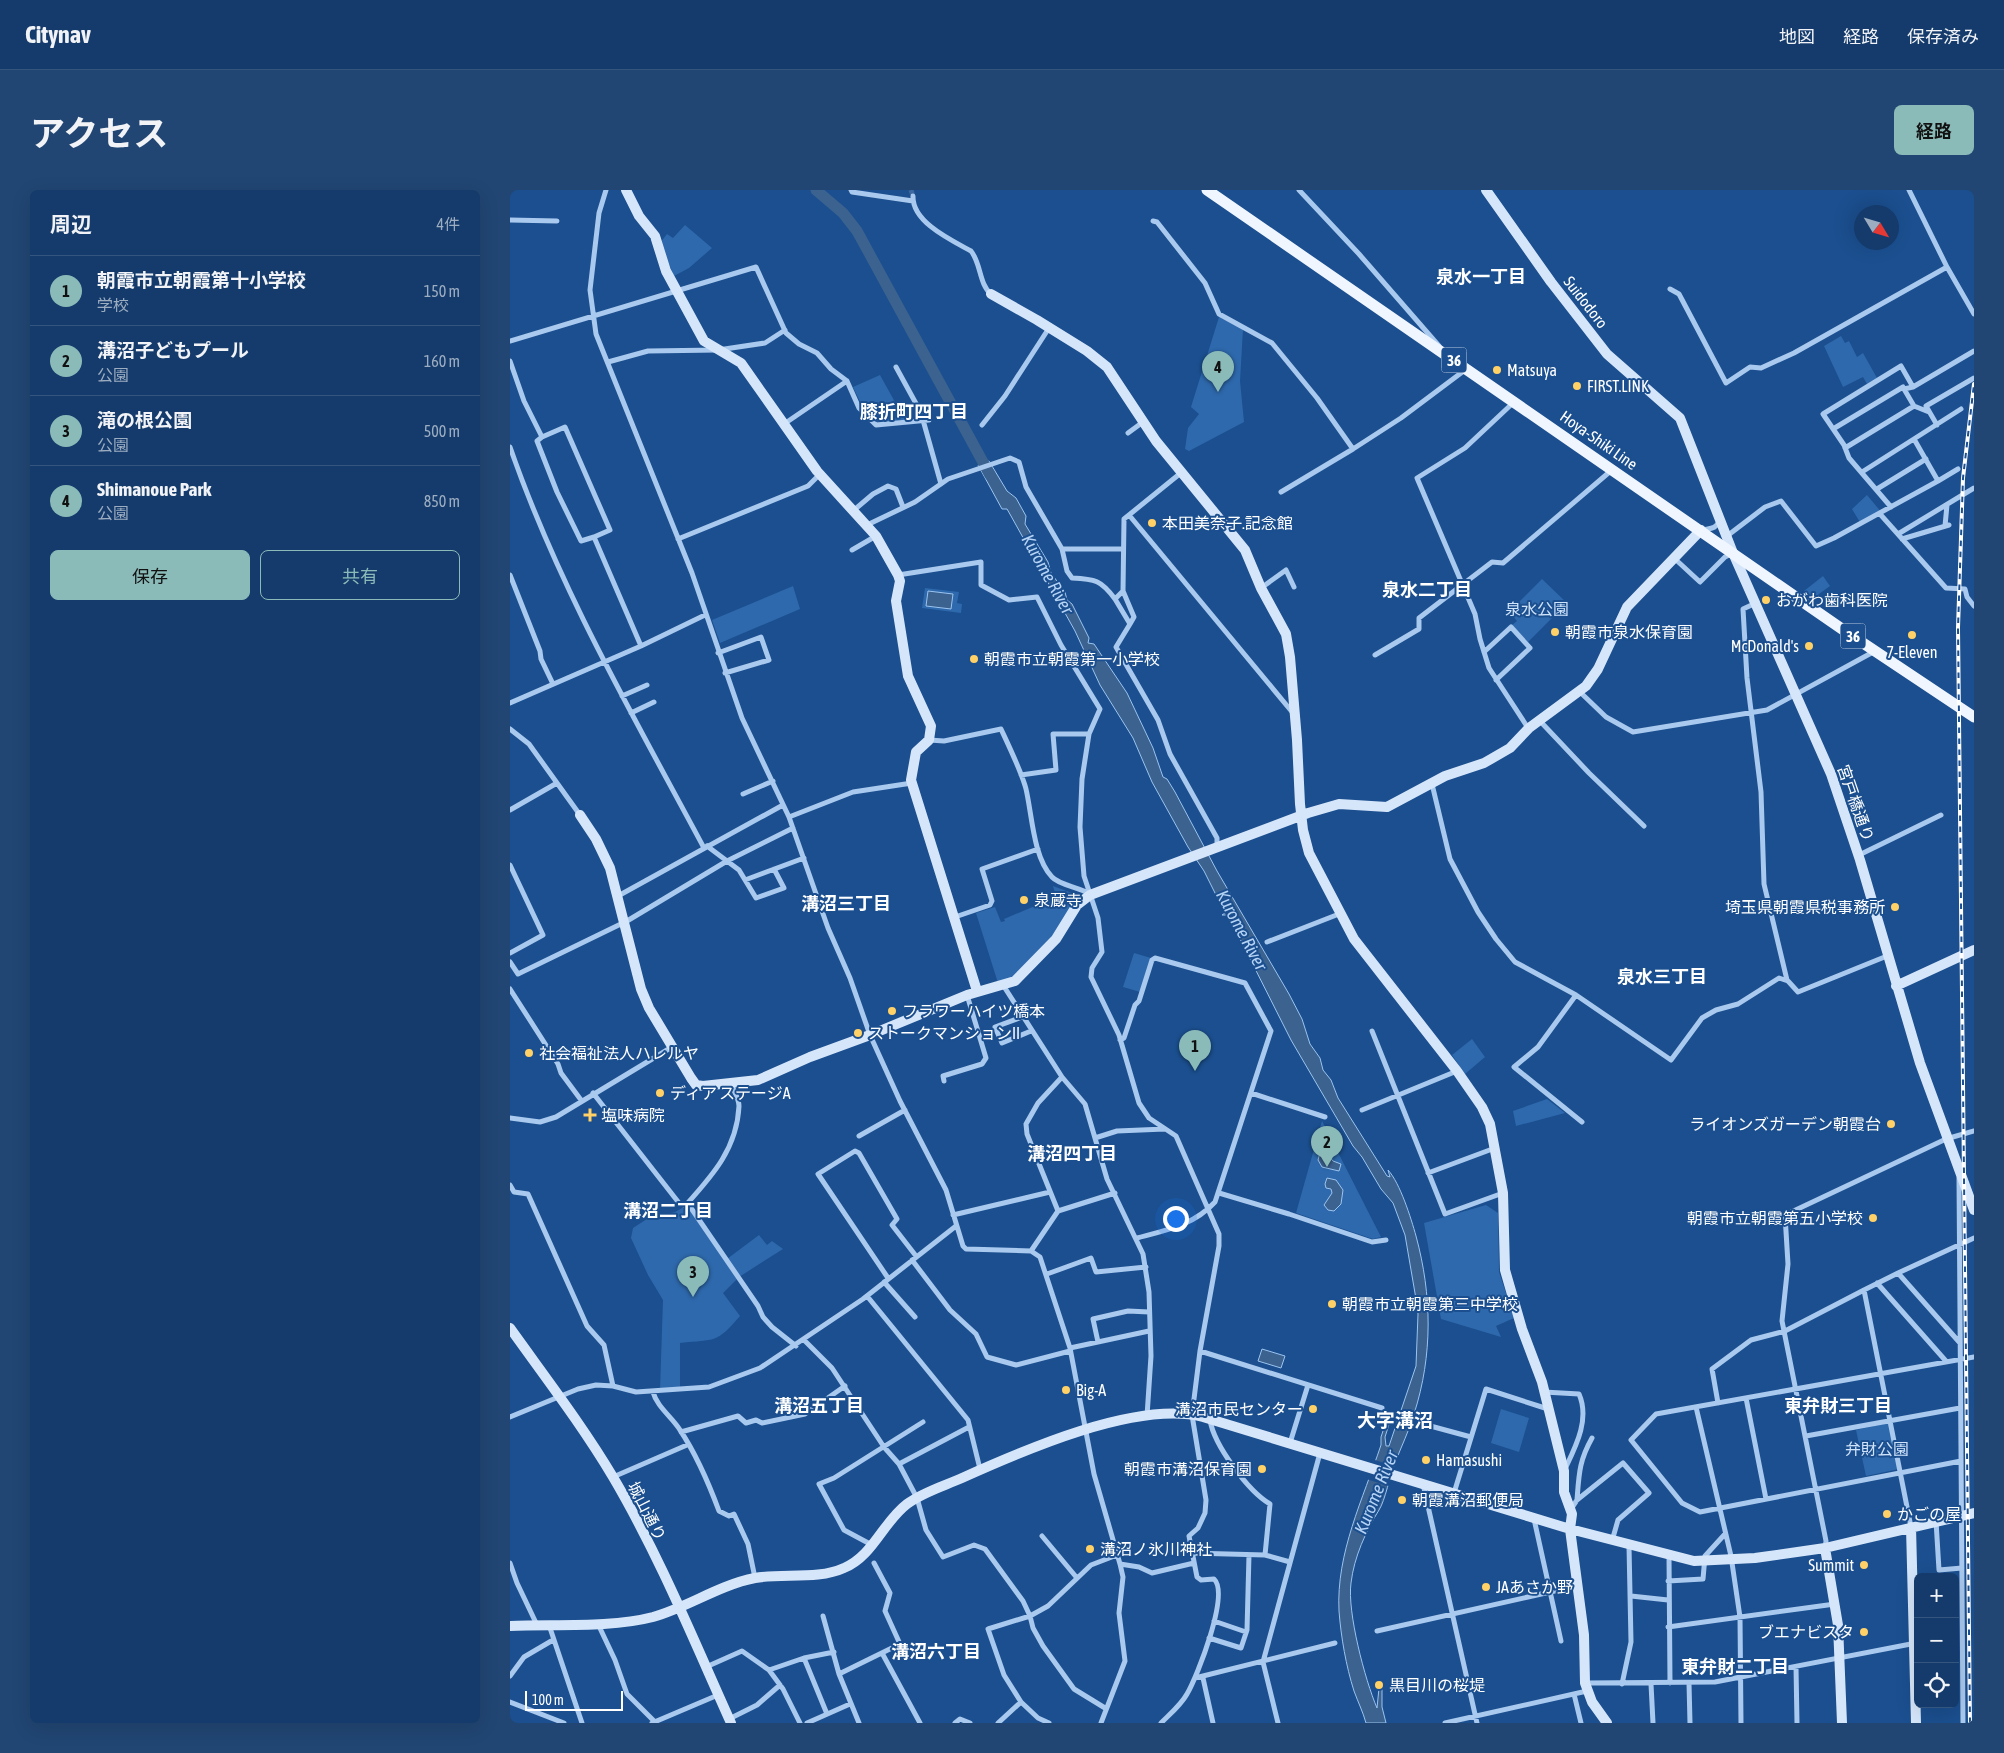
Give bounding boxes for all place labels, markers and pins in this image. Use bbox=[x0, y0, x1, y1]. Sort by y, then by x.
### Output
pin: 4 bbox=[1202, 351, 1234, 392]
place label: Matsuya bbox=[1507, 361, 1557, 380]
marker: Matsuya bbox=[1491, 364, 1503, 376]
place label: FIRST.LINK bbox=[1587, 377, 1649, 395]
marker: FIRST.LINK bbox=[1571, 380, 1583, 392]
place label: 本田美奈子.記念館 bbox=[1162, 514, 1293, 532]
marker: 本田美奈子.記念館 bbox=[1146, 517, 1158, 529]
place label: おがわ歯科医院 bbox=[1776, 591, 1888, 609]
marker: おがわ歯科医院 bbox=[1760, 594, 1772, 606]
place label: 朝霞市泉水保育園 bbox=[1565, 623, 1693, 641]
marker: 朝霞市泉水保育園 bbox=[1549, 626, 1561, 638]
marker: 7-Eleven bbox=[1906, 629, 1918, 641]
place label: McDonald's bbox=[1731, 637, 1799, 655]
marker: McDonald's bbox=[1803, 640, 1815, 652]
place label: 7-Eleven bbox=[1887, 643, 1937, 661]
place label: 朝霞市立朝霞第一小学校 bbox=[984, 650, 1160, 668]
marker: 朝霞市立朝霞第一小学校 bbox=[968, 653, 980, 665]
place label: 泉蔵寺 bbox=[1034, 891, 1082, 909]
marker: 泉蔵寺 bbox=[1018, 894, 1030, 906]
place label: 埼玉県朝霞県税事務所 bbox=[1725, 898, 1885, 916]
marker: 埼玉県朝霞県税事務所 bbox=[1889, 901, 1901, 913]
place label: フラワーハイツ橋本 bbox=[902, 1002, 1045, 1020]
marker: フラワーハイツ橋本 bbox=[886, 1005, 898, 1017]
place label: ストークマンションII bbox=[868, 1024, 1020, 1042]
marker: ストークマンションII bbox=[852, 1027, 864, 1039]
pin: 1 bbox=[1179, 1030, 1211, 1071]
place label: 社会福祉法人ハレルヤ bbox=[539, 1044, 699, 1062]
marker: 社会福祉法人ハレルヤ bbox=[523, 1047, 535, 1059]
place label: ディア ステージA bbox=[670, 1084, 791, 1102]
marker: ディア ステージA bbox=[654, 1087, 666, 1099]
place label: 塩味病院 bbox=[601, 1106, 665, 1124]
marker: 塩味病院 bbox=[583, 1108, 597, 1122]
place label: ライオンズガーデン朝霞台 bbox=[1689, 1115, 1881, 1133]
marker: ライオンズガーデン朝霞台 bbox=[1885, 1118, 1897, 1130]
pin: 2 bbox=[1311, 1126, 1343, 1167]
place label: 朝霞市立朝霞第五小学校 bbox=[1687, 1209, 1863, 1227]
marker: 朝霞市立朝霞第五小学校 bbox=[1867, 1212, 1879, 1224]
pin: 3 bbox=[677, 1256, 709, 1297]
place label: 朝霞市立朝霞第三中学校 bbox=[1342, 1295, 1518, 1313]
marker: 朝霞市立朝霞第三中学校 bbox=[1326, 1298, 1338, 1310]
place label: Big-A bbox=[1076, 1381, 1106, 1400]
marker: Big-A bbox=[1060, 1384, 1072, 1396]
place label: 溝沼市民センター bbox=[1175, 1400, 1303, 1418]
marker: 溝沼市民センター bbox=[1307, 1403, 1319, 1415]
place label: Hamasushi bbox=[1436, 1451, 1502, 1469]
marker: Hamasushi bbox=[1420, 1454, 1432, 1466]
place label: 朝霞市溝沼保育園 bbox=[1124, 1460, 1252, 1478]
marker: 朝霞市溝沼保育園 bbox=[1256, 1463, 1268, 1475]
place label: 朝霞溝沼郵便局 bbox=[1412, 1491, 1524, 1509]
marker: 朝霞溝沼郵便局 bbox=[1396, 1494, 1408, 1506]
place label: かごの屋 bbox=[1897, 1505, 1961, 1523]
marker: かごの屋 bbox=[1881, 1508, 1893, 1520]
place label: 溝沼ノ氷川神社 bbox=[1100, 1540, 1212, 1558]
marker: 溝沼ノ氷川神社 bbox=[1084, 1543, 1096, 1555]
place label: Summit bbox=[1808, 1556, 1854, 1574]
marker: Summit bbox=[1858, 1559, 1870, 1571]
place label: JAあさか野 bbox=[1496, 1578, 1573, 1596]
marker: JAあさか野 bbox=[1480, 1581, 1492, 1593]
place label: ブエナビスタ bbox=[1758, 1623, 1854, 1641]
marker: ブエナビスタ bbox=[1858, 1626, 1870, 1638]
place label: 黒目川の桜堤 bbox=[1389, 1676, 1485, 1694]
marker: 黒目川の桜堤 bbox=[1373, 1679, 1385, 1691]

